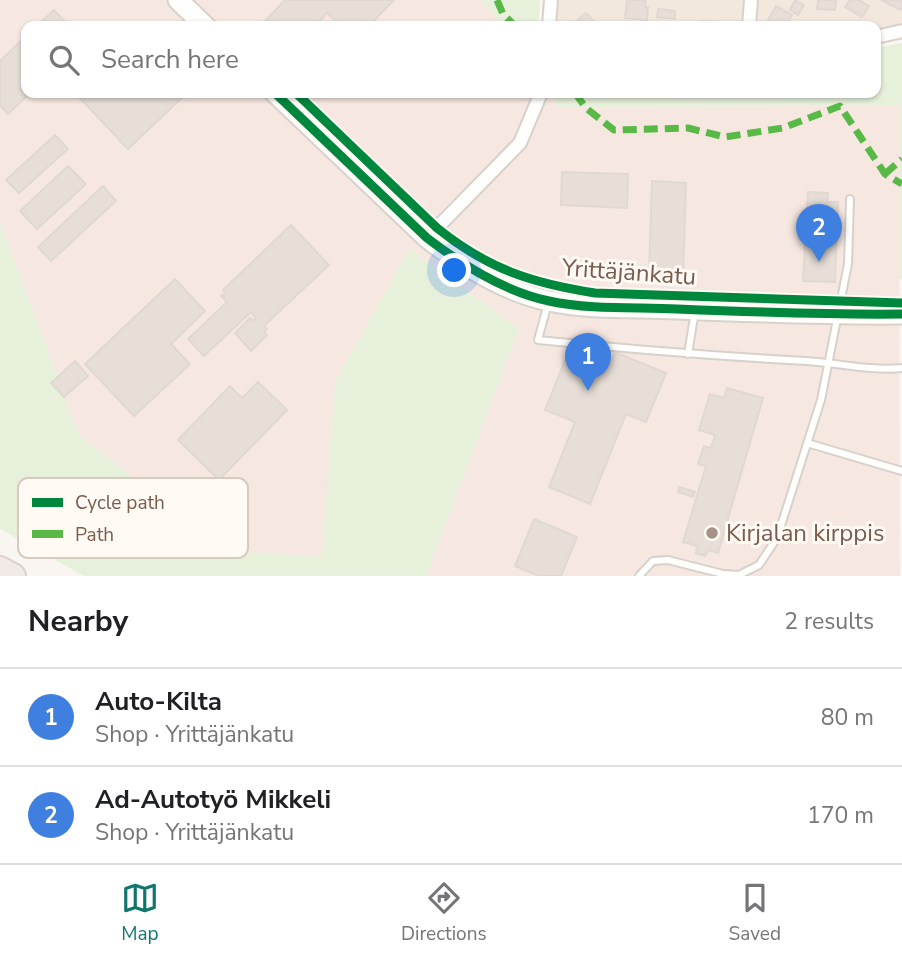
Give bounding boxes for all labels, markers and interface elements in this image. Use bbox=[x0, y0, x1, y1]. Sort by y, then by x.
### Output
search box bbox=[21, 21, 881, 98]
icon: search bbox=[45, 41, 83, 79]
text: Search here bbox=[101, 42, 239, 77]
pin: 2 bbox=[796, 204, 842, 262]
street label: Yrittäjänkatu bbox=[560, 251, 697, 293]
your location bbox=[437, 253, 471, 287]
pin: 1 bbox=[565, 333, 611, 391]
legend bbox=[18, 478, 248, 558]
text: Cycle path bbox=[75, 490, 165, 516]
place label: Kirjalan kirppis bbox=[726, 517, 884, 549]
text: Path bbox=[75, 522, 114, 548]
marker: Kirjalan kirppis bbox=[704, 525, 720, 541]
text: Nearby bbox=[28, 601, 128, 642]
text: 2 results bbox=[784, 606, 874, 637]
text: Auto-Kilta bbox=[95, 684, 222, 719]
text: 1 bbox=[44, 702, 58, 733]
text: 80 m bbox=[821, 702, 874, 733]
text: Shop · Yrittäjänkatu bbox=[95, 719, 294, 750]
text: Ad-Autotyö Mikkeli bbox=[95, 782, 331, 817]
text: 2 bbox=[44, 800, 58, 831]
text: 170 m bbox=[807, 800, 874, 831]
text: Shop · Yrittäjänkatu bbox=[95, 817, 294, 848]
tab: Map bbox=[121, 879, 159, 947]
tab: Directions bbox=[401, 879, 487, 947]
tab: Saved bbox=[729, 879, 781, 947]

